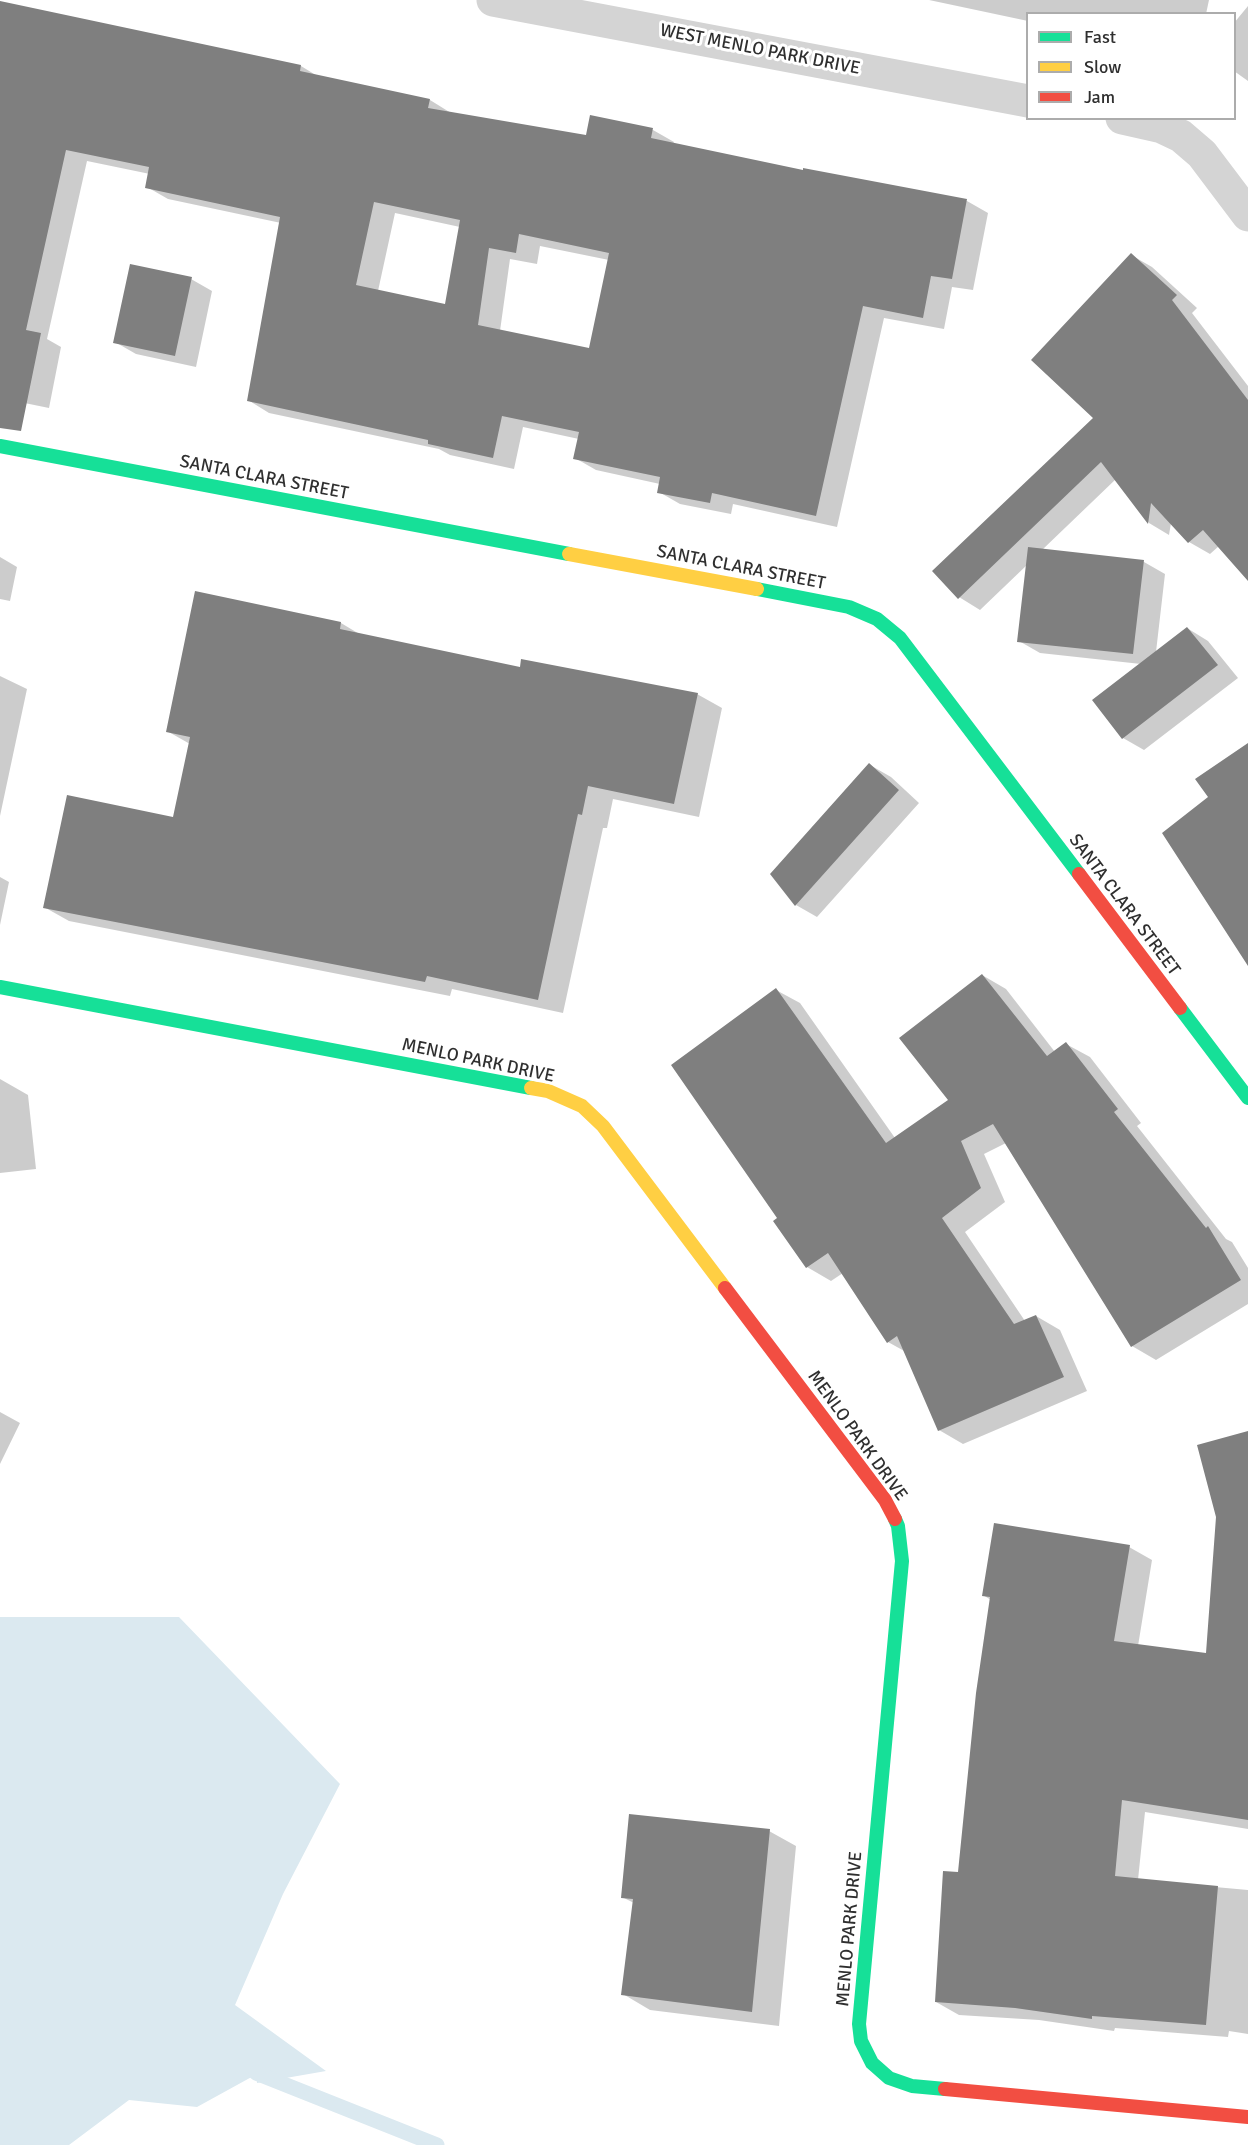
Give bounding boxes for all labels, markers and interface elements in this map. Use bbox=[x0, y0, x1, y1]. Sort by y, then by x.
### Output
legend bbox=[1026, 12, 1236, 120]
street label: WEST MENLO PARK DRIVE bbox=[658, 20, 862, 80]
text: Fast bbox=[1084, 26, 1116, 48]
text: Slow bbox=[1084, 56, 1121, 78]
text: Jam bbox=[1084, 86, 1115, 108]
street label: SANTA CLARA STREET bbox=[178, 451, 350, 505]
street label: SANTA CLARA STREET bbox=[655, 541, 827, 595]
street label: SANTA CLARA STREET bbox=[1064, 830, 1184, 980]
street label: MENLO PARK DRIVE bbox=[400, 1034, 556, 1088]
street label: MENLO PARK DRIVE bbox=[803, 1367, 911, 1505]
street label: MENLO PARK DRIVE bbox=[832, 1851, 868, 2007]

